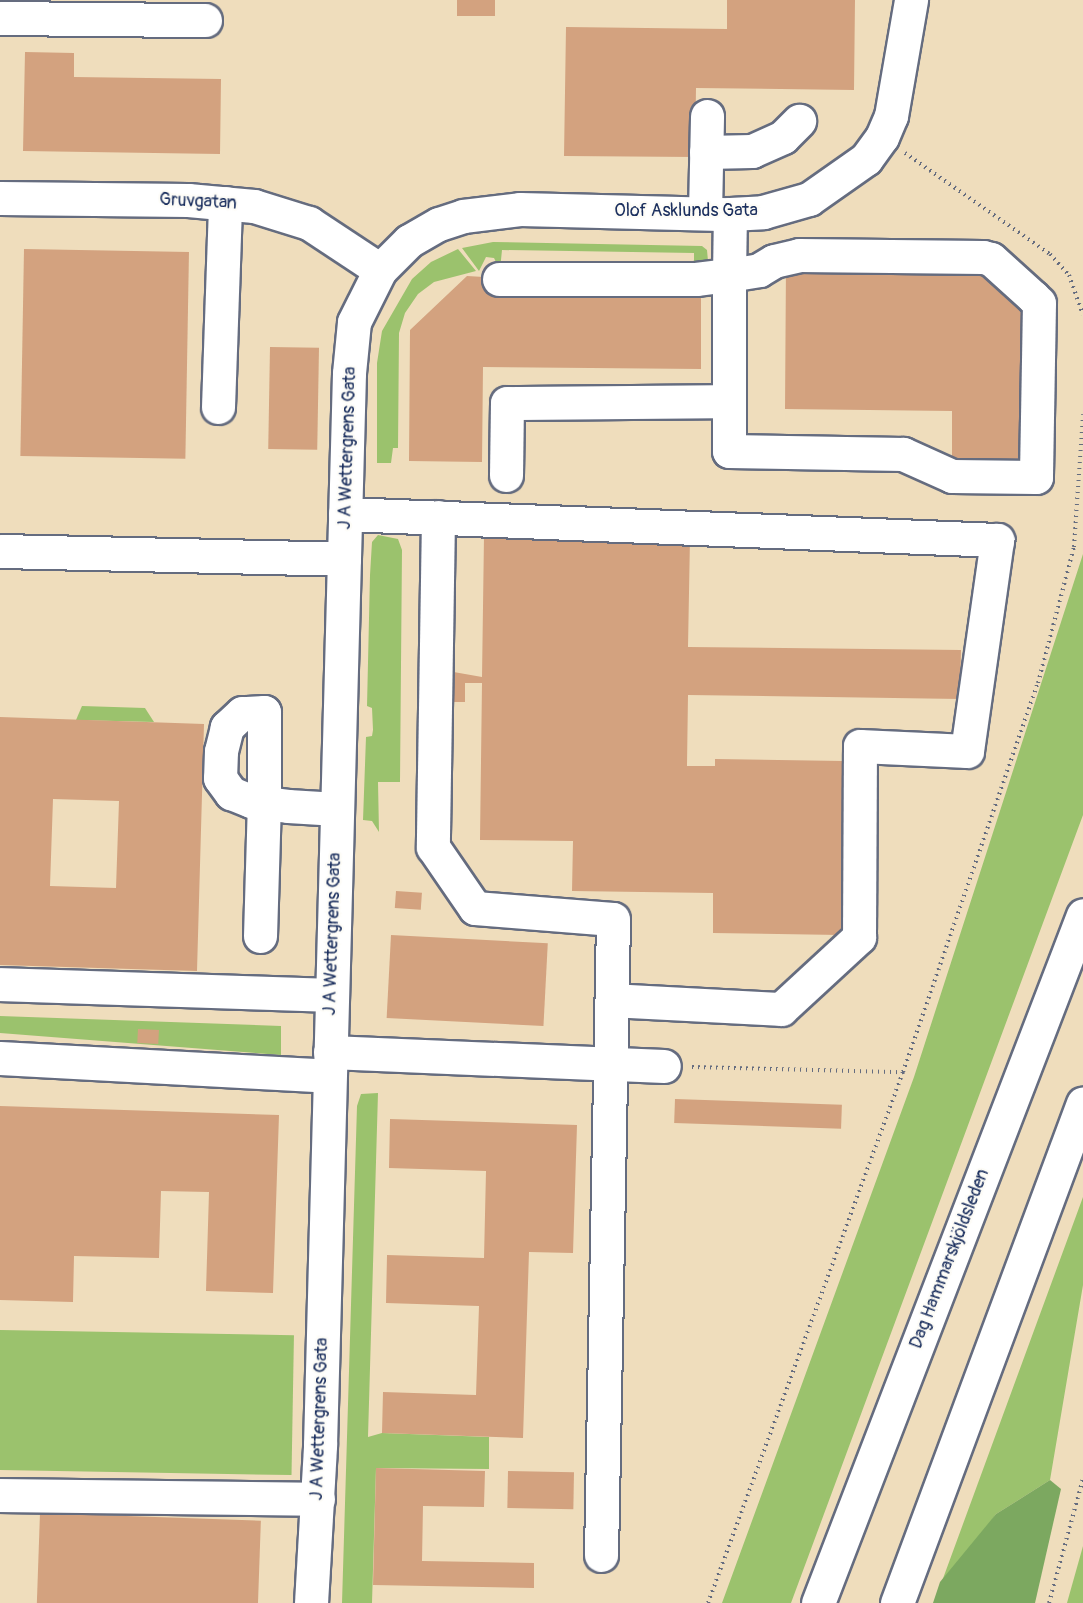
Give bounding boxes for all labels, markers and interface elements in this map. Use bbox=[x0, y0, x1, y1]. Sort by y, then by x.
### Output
street label: Gruvgatan bbox=[159, 189, 237, 215]
street label: Olof Asklunds Gata bbox=[614, 200, 758, 222]
street label: J A Wettergrens Gata bbox=[334, 366, 362, 530]
street label: J A Wettergrens Gata bbox=[319, 852, 347, 1016]
street label: Dag Hammarskjöldsleden bbox=[906, 1166, 994, 1352]
street label: J A Wettergrens Gata bbox=[306, 1337, 334, 1501]

